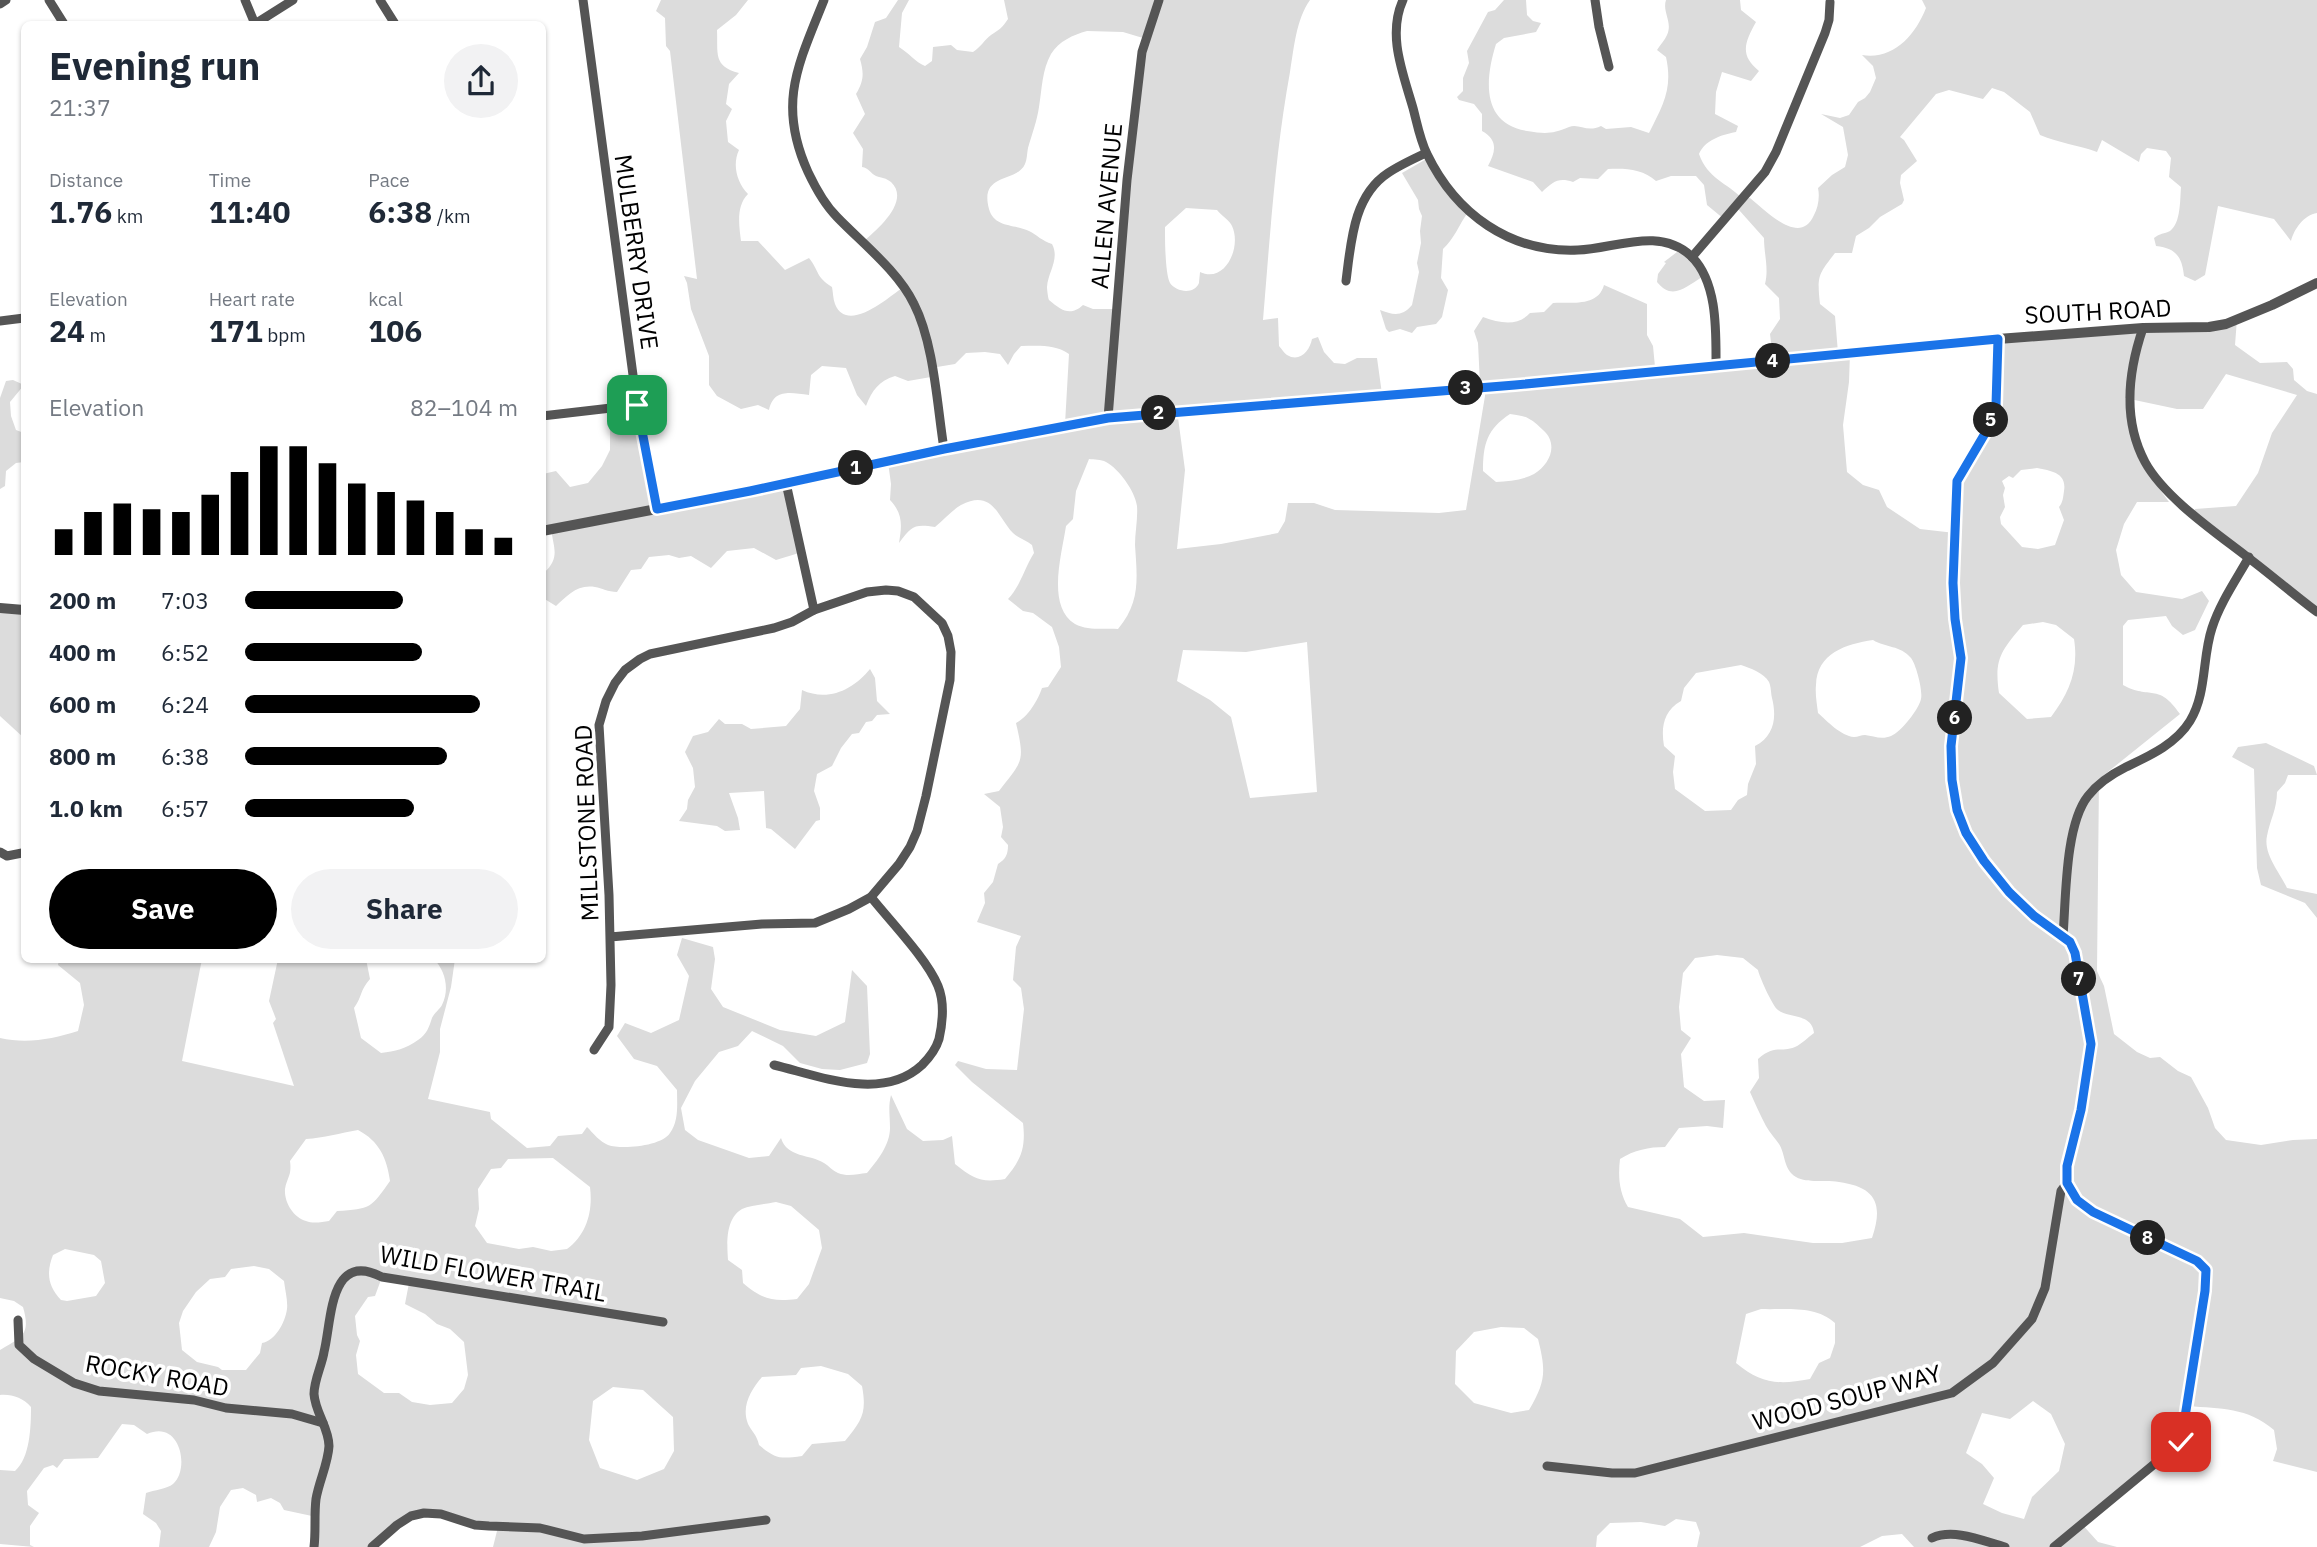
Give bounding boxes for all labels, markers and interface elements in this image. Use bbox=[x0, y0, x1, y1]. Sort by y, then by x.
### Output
text: Evening run bbox=[49, 41, 260, 90]
button: share bbox=[444, 44, 518, 118]
text: 21:37 bbox=[49, 92, 111, 122]
street label: ALLEN AVENUE bbox=[1083, 122, 1129, 290]
street label: MULBERRY DRIVE bbox=[607, 152, 667, 352]
text: Distance bbox=[49, 168, 123, 192]
text: Time bbox=[209, 168, 251, 192]
text: Pace bbox=[368, 168, 410, 192]
text: 1.76 bbox=[49, 192, 112, 231]
text: 11:40 bbox=[209, 192, 291, 231]
text: 6:38 bbox=[368, 192, 432, 231]
text: km bbox=[112, 204, 143, 228]
text: /km bbox=[432, 204, 471, 228]
text: Elevation bbox=[49, 287, 128, 311]
text: Heart rate bbox=[209, 287, 295, 311]
text: kcal bbox=[368, 287, 403, 311]
street label: SOUTH ROAD bbox=[2024, 291, 2172, 331]
text: 24 bbox=[49, 311, 85, 350]
text: 171 bbox=[209, 311, 263, 350]
text: 106 bbox=[368, 311, 422, 350]
text: m bbox=[85, 323, 106, 347]
text: bpm bbox=[263, 323, 306, 347]
pin: 4 bbox=[1756, 344, 1790, 378]
text: 4 bbox=[1767, 348, 1778, 372]
pin: 3 bbox=[1448, 370, 1484, 406]
pin bbox=[607, 375, 667, 435]
text: 3 bbox=[1460, 375, 1471, 399]
icon: arrive bbox=[618, 386, 656, 424]
text: Elevation bbox=[49, 392, 144, 422]
text: 82–104 m bbox=[410, 392, 518, 422]
pin: 2 bbox=[1142, 396, 1176, 430]
text: 2 bbox=[1153, 400, 1164, 424]
pin: 5 bbox=[1974, 402, 2008, 438]
text: 5 bbox=[1985, 407, 1996, 431]
pin: 1 bbox=[838, 450, 874, 486]
text: 1 bbox=[850, 455, 861, 479]
text: 200 m bbox=[49, 585, 116, 615]
text: 7:03 bbox=[161, 585, 209, 615]
text: 400 m bbox=[49, 637, 116, 667]
text: 6:52 bbox=[161, 637, 209, 667]
text: 600 m bbox=[49, 689, 116, 719]
text: 6:24 bbox=[161, 689, 209, 719]
pin: 6 bbox=[1938, 700, 1972, 736]
text: 6 bbox=[1949, 705, 1960, 729]
street label: MILLSTONE ROAD bbox=[567, 724, 605, 922]
text: 800 m bbox=[49, 741, 116, 771]
text: 6:38 bbox=[161, 741, 209, 771]
text: 1.0 km bbox=[49, 793, 123, 823]
text: 6:57 bbox=[161, 793, 209, 823]
button: Save bbox=[49, 869, 277, 949]
button: Share bbox=[291, 869, 518, 949]
pin: 7 bbox=[2062, 962, 2096, 996]
text: 7 bbox=[2073, 966, 2084, 990]
pin: 8 bbox=[2130, 1220, 2166, 1256]
text: 8 bbox=[2142, 1225, 2153, 1249]
street label: WILD FLOWER TRAIL bbox=[378, 1237, 609, 1309]
street label: ROCKY ROAD bbox=[83, 1347, 231, 1403]
street label: WOOD SOUP WAY bbox=[1749, 1356, 1945, 1438]
pin bbox=[2151, 1412, 2211, 1472]
icon: check bbox=[2162, 1423, 2200, 1461]

